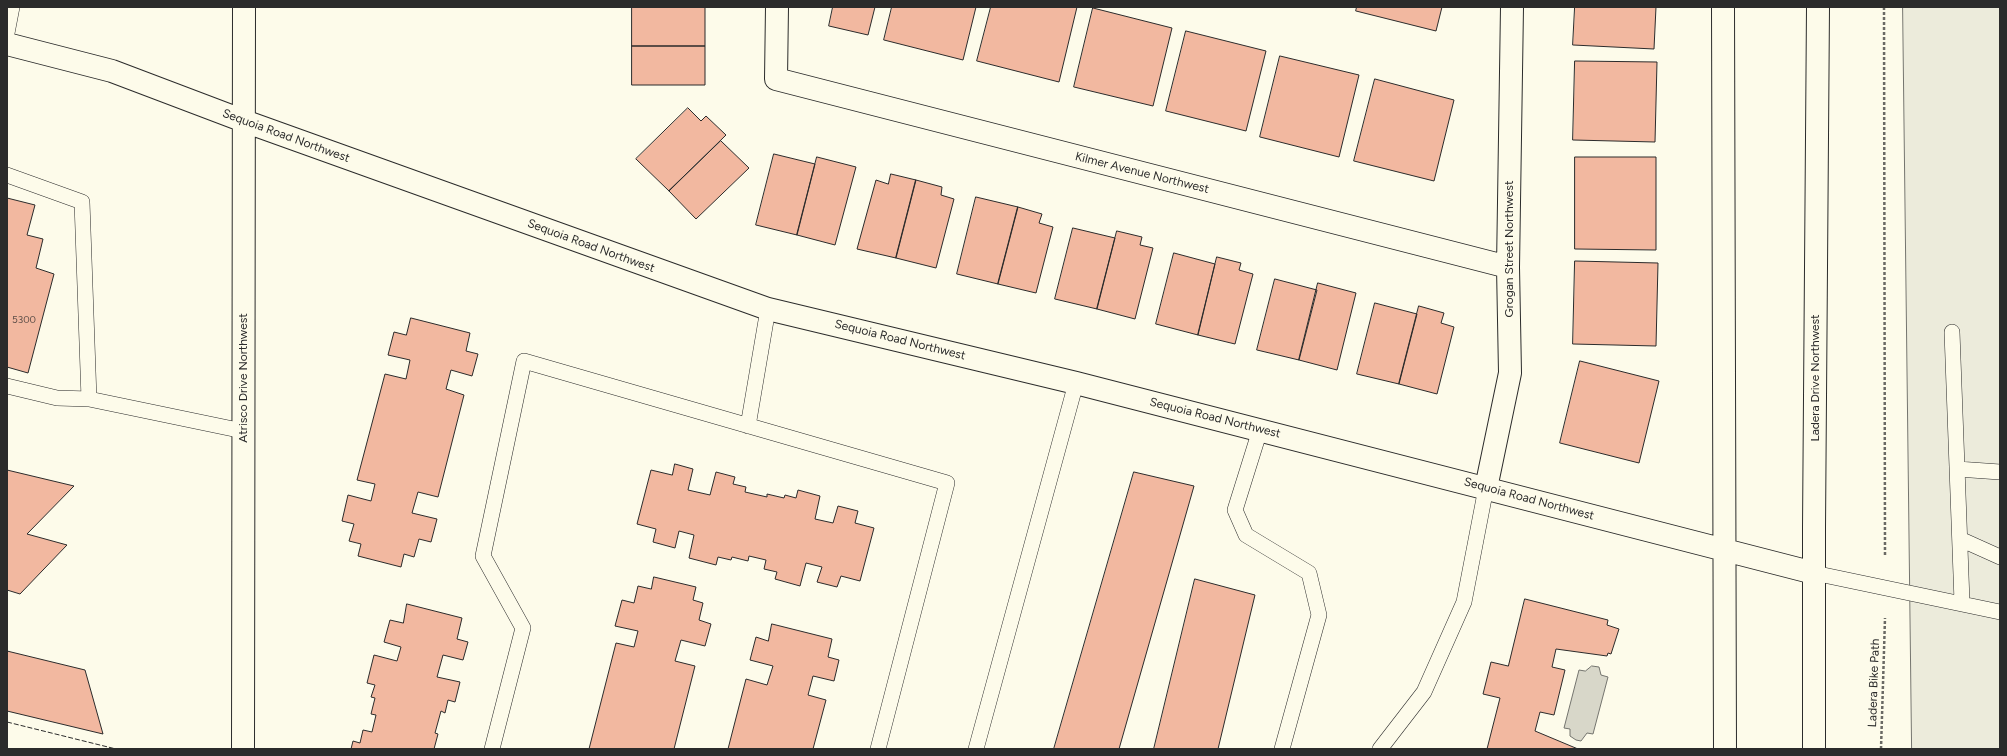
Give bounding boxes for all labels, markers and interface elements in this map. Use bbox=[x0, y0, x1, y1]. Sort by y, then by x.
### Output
street label: Sequoia Road Northwest bbox=[220, 106, 352, 166]
street label: Kilmer Avenue Northwest bbox=[1074, 149, 1210, 197]
street label: Grogan Street Northwest bbox=[1502, 181, 1516, 317]
street label: Sequoia Road Northwest bbox=[525, 216, 657, 276]
street label: Atrisco Drive Northwest bbox=[236, 313, 250, 443]
house number: 5300 bbox=[12, 314, 36, 326]
street label: Ladera Drive Northwest bbox=[1808, 314, 1822, 442]
street label: Sequoia Road Northwest bbox=[833, 317, 967, 363]
street label: Sequoia Road Northwest bbox=[1148, 395, 1282, 441]
street label: Sequoia Road Northwest bbox=[1462, 475, 1596, 523]
street label: Ladera Bike Path bbox=[1865, 638, 1883, 728]

